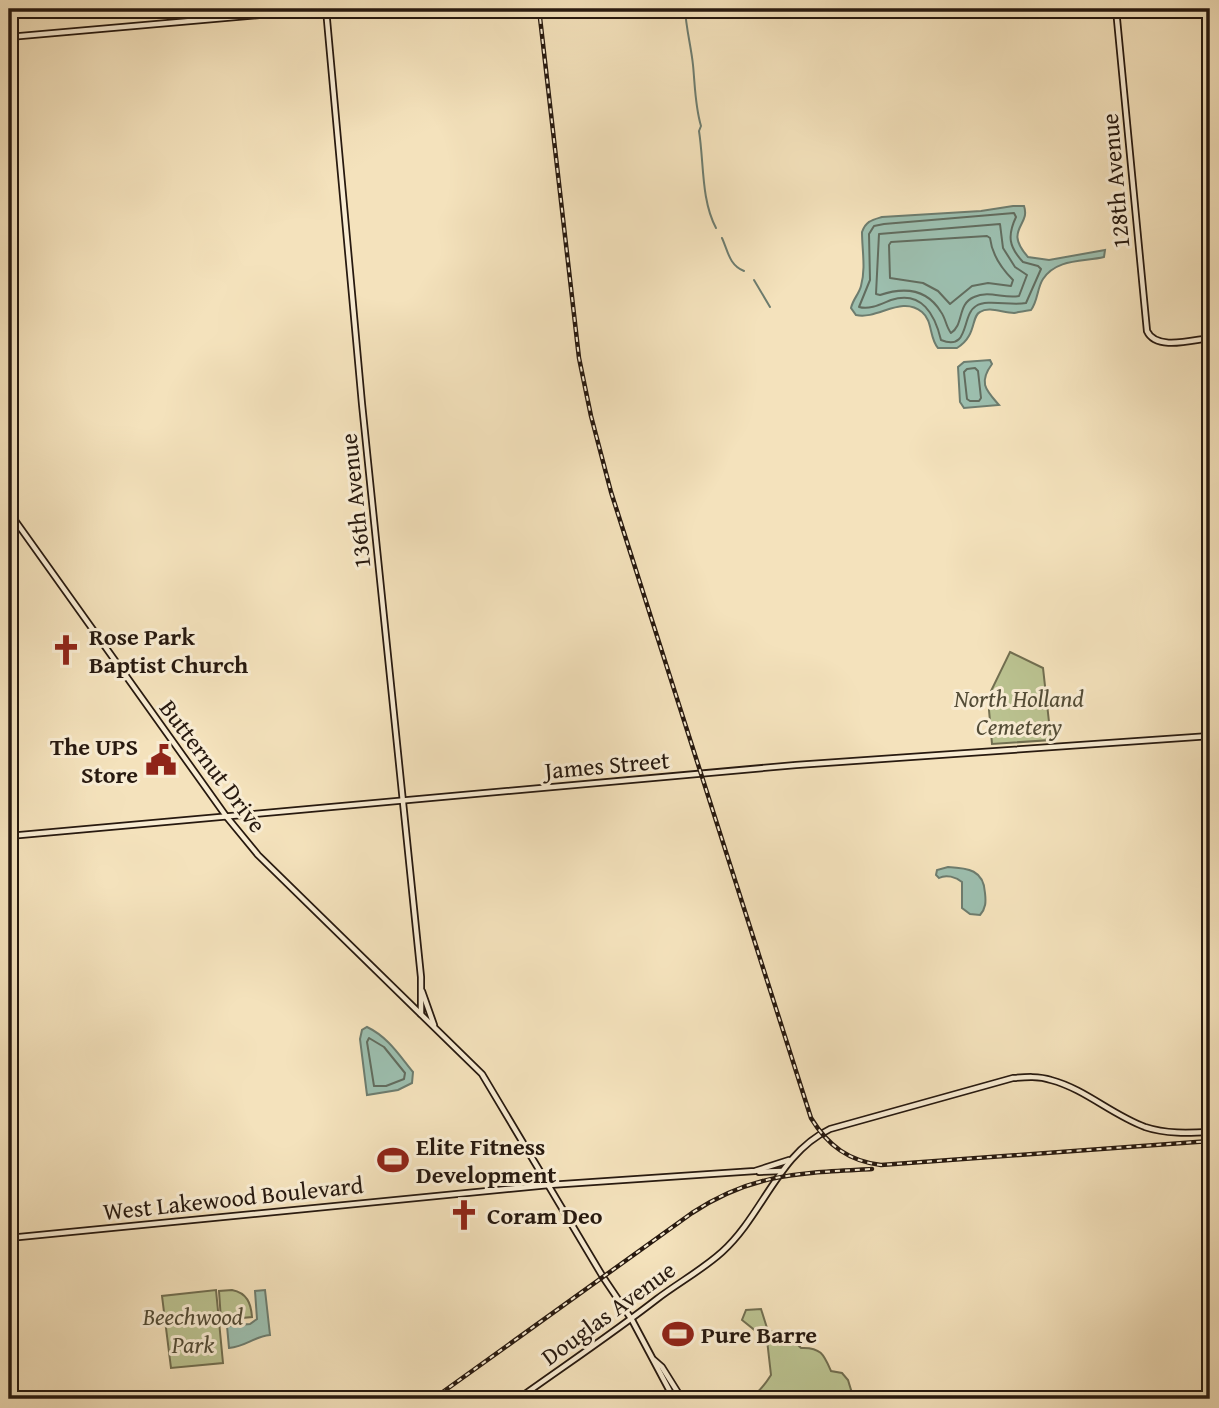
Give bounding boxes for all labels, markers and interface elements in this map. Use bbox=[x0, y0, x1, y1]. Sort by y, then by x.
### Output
street label: 128th Avenue bbox=[1092, 112, 1138, 250]
street label: 136th Avenue bbox=[331, 432, 379, 570]
place label: Rose Park Baptist Church bbox=[89, 619, 248, 682]
church icon: Rose Park Baptist Church bbox=[49, 633, 83, 667]
park label: North Holland Cemetery bbox=[953, 681, 1084, 744]
street label: Butternut Drive bbox=[151, 692, 275, 840]
place label: The UPS Store bbox=[50, 729, 138, 792]
street label: James Street bbox=[540, 742, 671, 788]
public building icon: The UPS Store bbox=[144, 743, 178, 777]
place label: Elite Fitness Development bbox=[416, 1129, 556, 1192]
sports icon: Elite Fitness Development bbox=[376, 1143, 410, 1177]
street label: West Lakewood Boulevard bbox=[101, 1167, 365, 1229]
church icon: Coram Deo bbox=[447, 1198, 481, 1232]
place label: Coram Deo bbox=[487, 1198, 603, 1233]
street label: Douglas Avenue bbox=[534, 1252, 682, 1374]
park label: Beechwood Park bbox=[142, 1299, 244, 1362]
sports icon: Pure Barre bbox=[661, 1317, 695, 1351]
place label: Pure Barre bbox=[701, 1317, 817, 1352]

